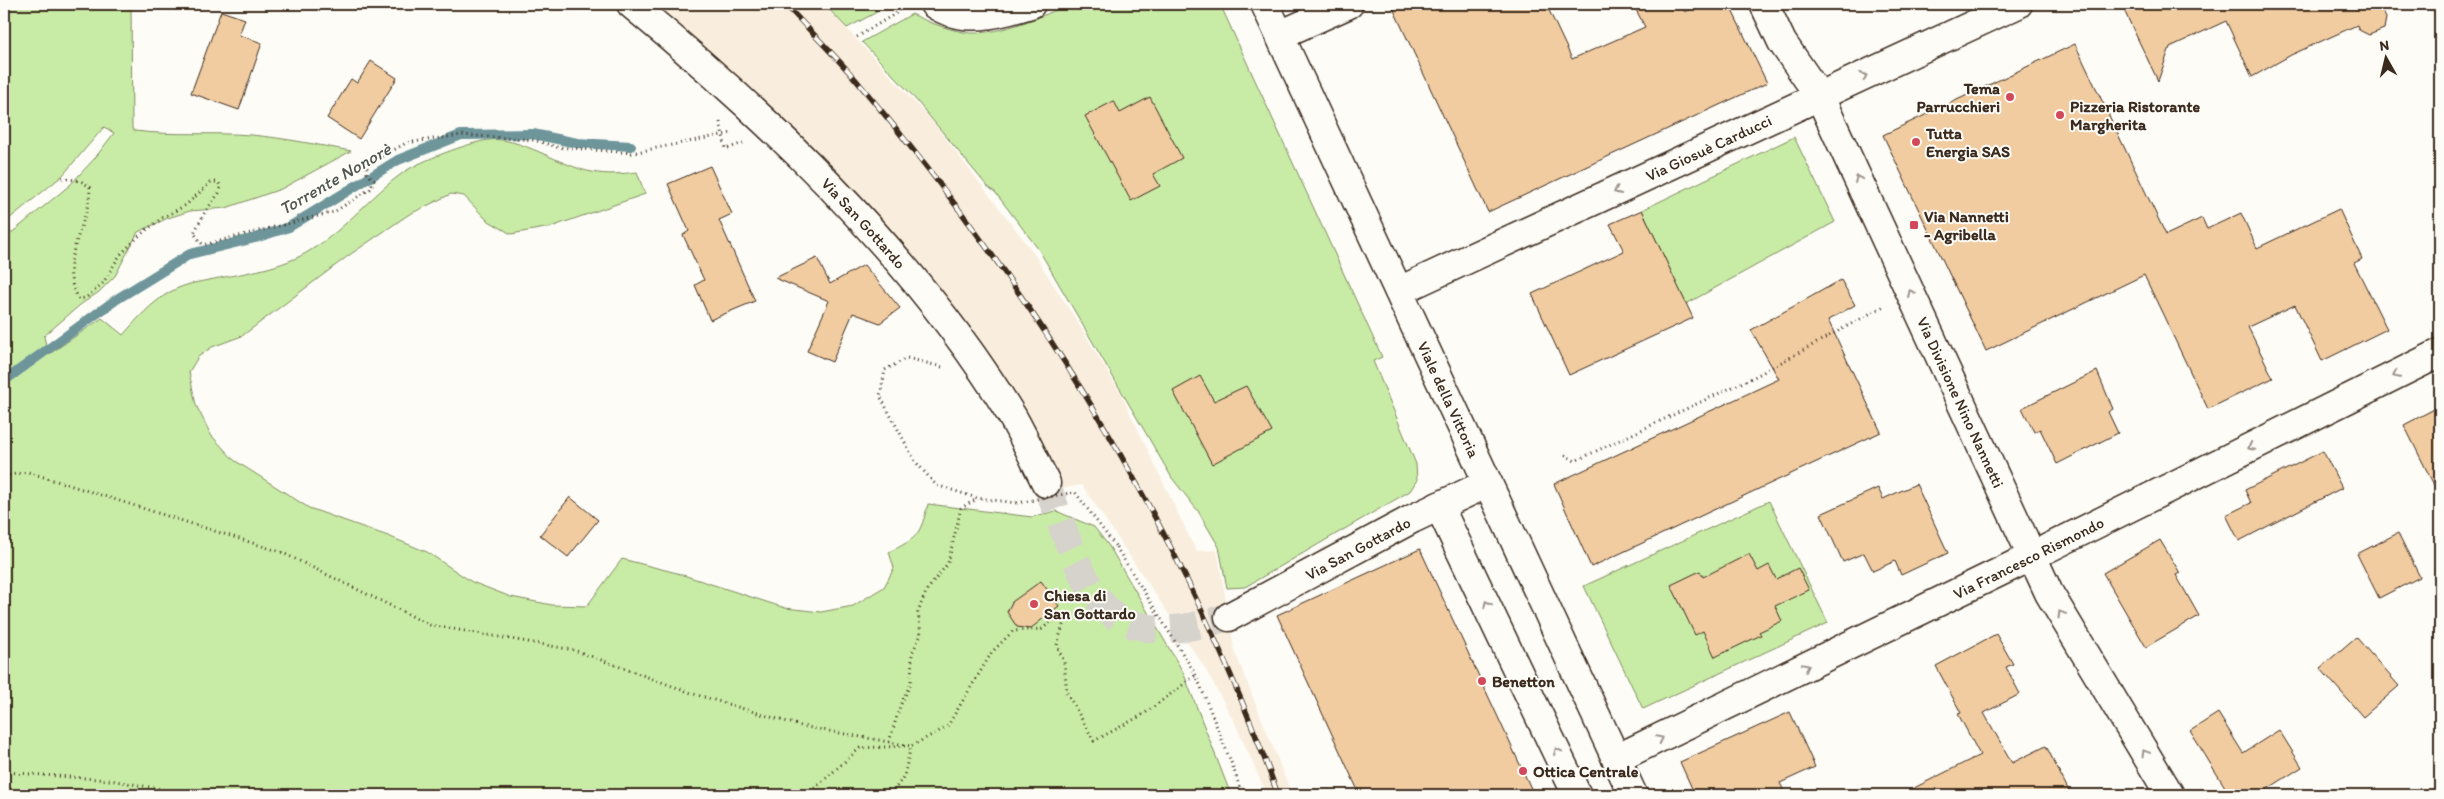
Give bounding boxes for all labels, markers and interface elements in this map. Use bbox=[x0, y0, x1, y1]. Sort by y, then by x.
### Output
north arrow bbox=[2362, 32, 2412, 82]
text: N bbox=[2378, 37, 2390, 55]
one-way arrow bbox=[1859, 72, 1868, 83]
place label: Tema Parrucchieri bbox=[1917, 79, 2000, 116]
marker: Tema Parrucchieri bbox=[2004, 91, 2016, 103]
place label: Pizzeria Ristorante Margherita bbox=[2070, 97, 2201, 135]
marker: Pizzeria Ristorante Margherita bbox=[2054, 109, 2066, 121]
street label: Via Giosuè Carducci bbox=[1643, 111, 1775, 185]
place label: Tutta Energia SAS bbox=[1925, 124, 2010, 162]
marker: Tutta Energia SAS bbox=[1910, 136, 1922, 148]
water label: Torrente Nonorè bbox=[275, 137, 396, 220]
street label: Via San Gottardo bbox=[817, 174, 910, 273]
one-way arrow bbox=[1854, 175, 1865, 184]
one-way arrow bbox=[1613, 185, 1622, 196]
place label: Via Nannetti - Agribella bbox=[1924, 207, 2009, 245]
marker: Via Nannetti - Agribella bbox=[1908, 219, 1920, 231]
one-way arrow bbox=[1907, 289, 1917, 298]
street label: Via Divisione Nino Nannetti bbox=[1913, 314, 2008, 491]
street label: Viale della Vittoria bbox=[1413, 338, 1484, 461]
one-way arrow bbox=[2393, 369, 2402, 379]
one-way arrow bbox=[2247, 441, 2256, 451]
street label: Via San Gottardo bbox=[1302, 513, 1414, 584]
street label: Via Francesco Rismondo bbox=[1950, 513, 2107, 603]
place label: Chiesa di San Gottardo bbox=[1044, 586, 1136, 623]
marker: Chiesa di San Gottardo bbox=[1028, 598, 1040, 610]
one-way arrow bbox=[1483, 600, 1493, 609]
one-way arrow bbox=[2058, 611, 2068, 620]
one-way arrow bbox=[1801, 663, 1810, 673]
place label: Benetton bbox=[1492, 672, 1555, 691]
marker: Benetton bbox=[1476, 675, 1488, 687]
one-way arrow bbox=[1655, 734, 1664, 745]
one-way arrow bbox=[1553, 747, 1563, 756]
one-way arrow bbox=[2142, 750, 2152, 759]
place label: Ottica Centrale bbox=[1533, 762, 1639, 781]
marker: Ottica Centrale bbox=[1517, 765, 1529, 777]

